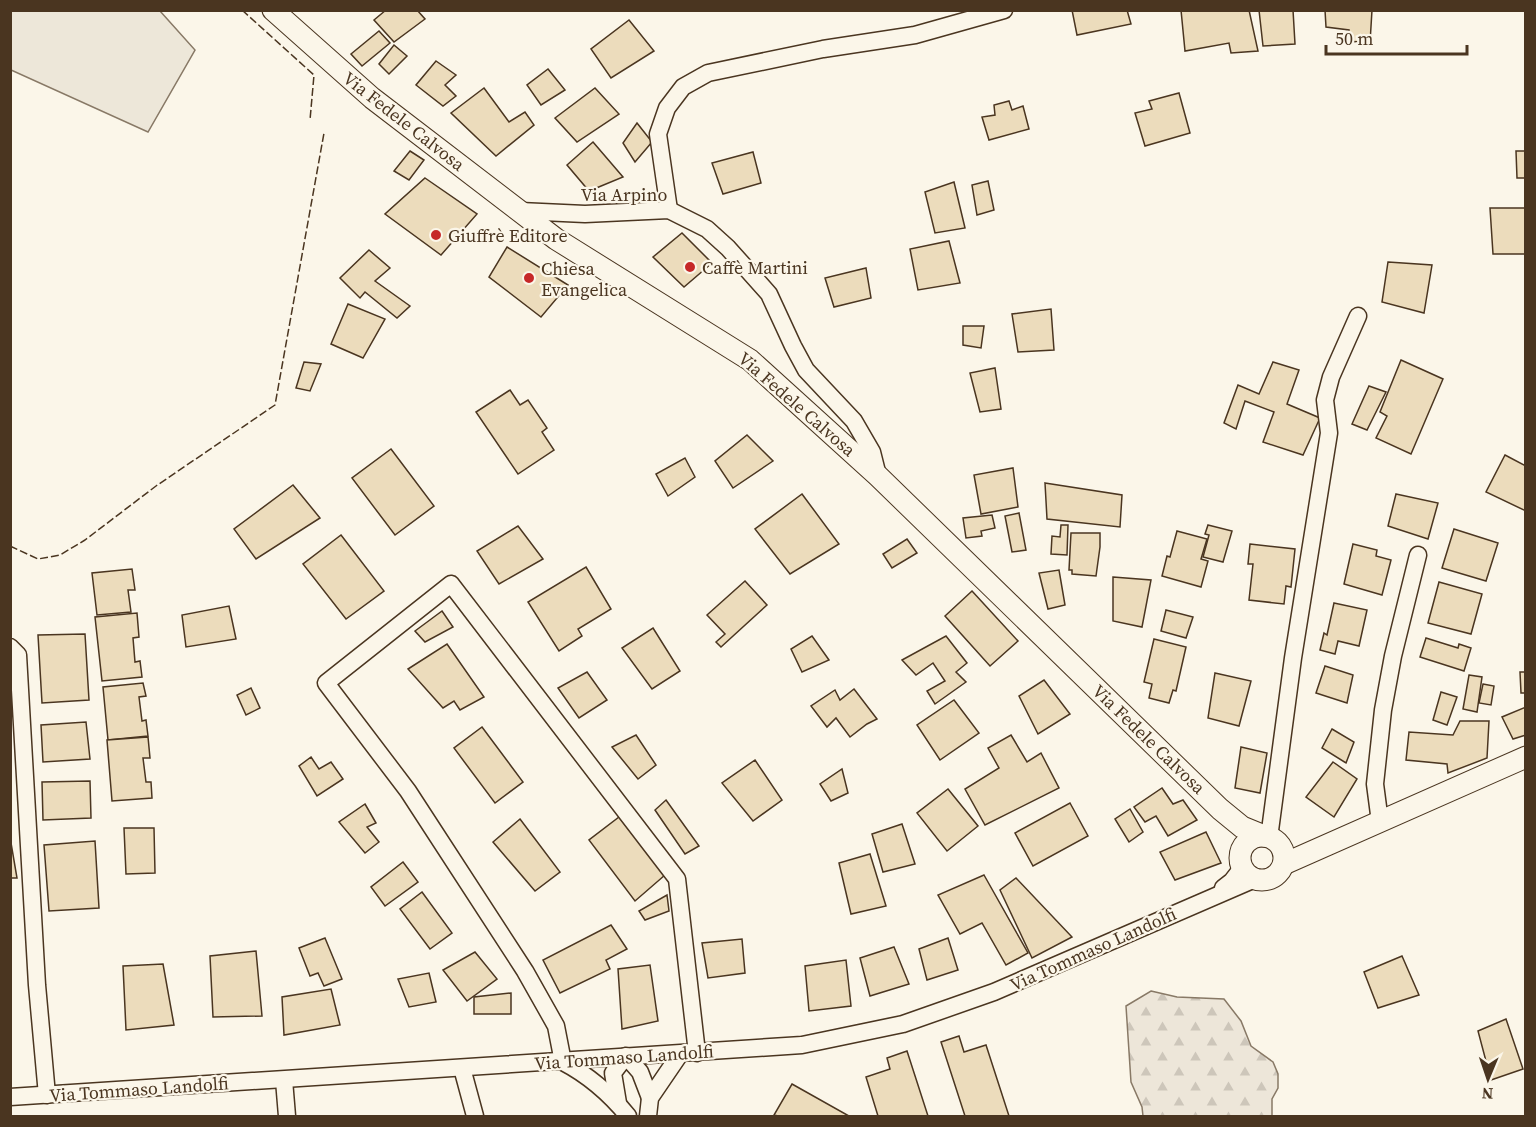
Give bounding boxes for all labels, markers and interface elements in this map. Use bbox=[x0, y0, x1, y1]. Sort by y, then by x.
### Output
scale bar bbox=[1326, 18, 1467, 56]
text: 50 m bbox=[1335, 26, 1373, 51]
street label: Via Fedele Calvosa bbox=[338, 65, 471, 177]
street label: Via Arpino bbox=[581, 182, 667, 207]
place label: Giuffrè Editore bbox=[448, 223, 568, 248]
marker: Giuffrè Editore bbox=[429, 228, 443, 242]
place label: Caffè Martini bbox=[702, 255, 808, 280]
place label: Chiesa Evangelica bbox=[541, 256, 628, 302]
marker: Caffè Martini bbox=[683, 260, 697, 274]
marker: Chiesa Evangelica bbox=[522, 271, 536, 285]
street label: Via Fedele Calvosa bbox=[733, 346, 862, 463]
street label: Via Fedele Calvosa bbox=[1087, 678, 1212, 800]
street label: Via Tommaso Landolfi bbox=[1006, 901, 1180, 997]
street label: Via Tommaso Landolfi bbox=[533, 1038, 715, 1076]
north arrow bbox=[1458, 1049, 1518, 1109]
street label: Via Tommaso Landolfi bbox=[48, 1070, 230, 1108]
text: N bbox=[1481, 1083, 1494, 1105]

